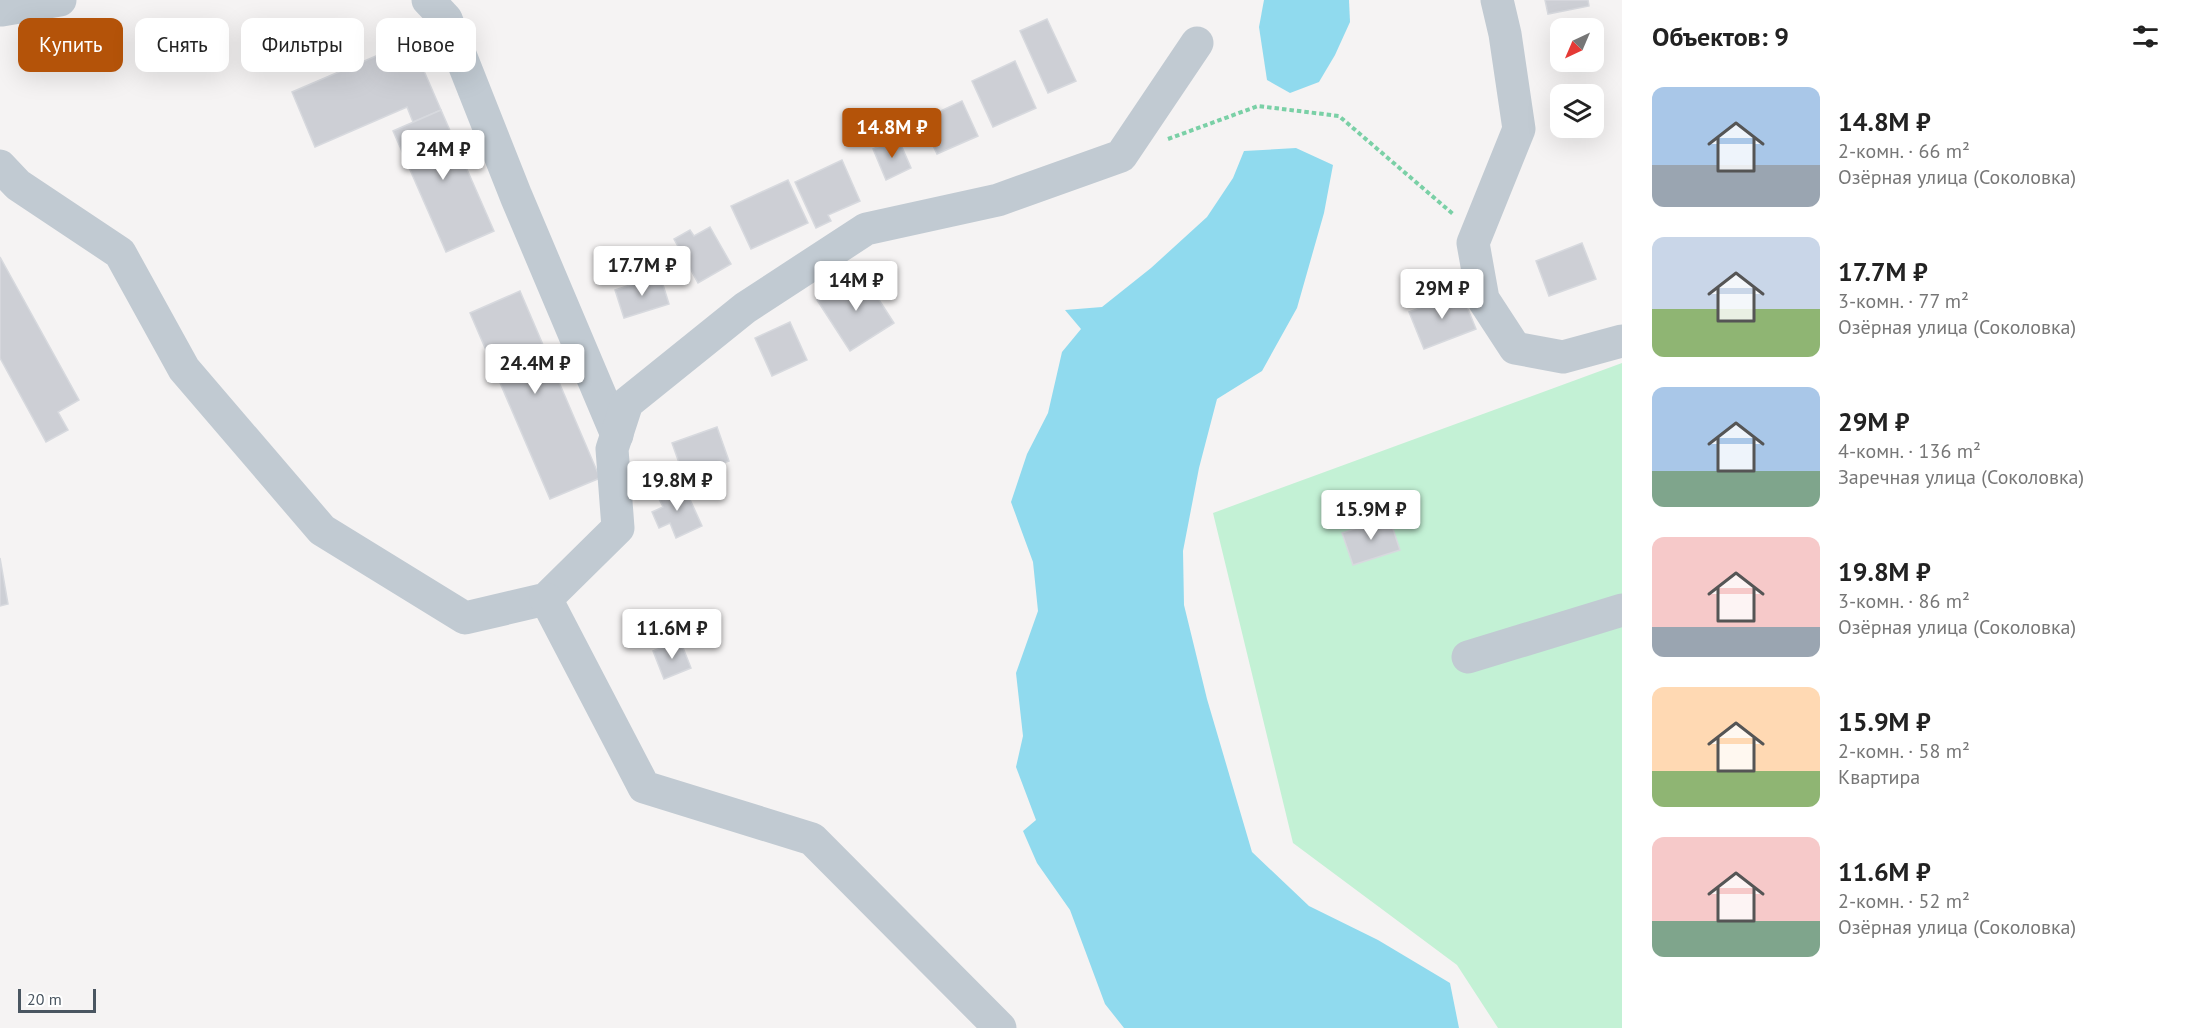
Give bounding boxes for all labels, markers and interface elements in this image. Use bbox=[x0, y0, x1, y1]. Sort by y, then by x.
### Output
chip: Купить bbox=[18, 18, 123, 72]
chip: Снять bbox=[135, 18, 229, 72]
chip: Фильтры bbox=[241, 18, 364, 72]
chip: Новое bbox=[376, 18, 476, 72]
north arrow bbox=[1550, 18, 1604, 72]
map controls bbox=[1550, 18, 1604, 138]
text: Объектов: 9 bbox=[1652, 20, 1789, 53]
icon: filters bbox=[2129, 20, 2162, 53]
button: layers bbox=[1550, 84, 1604, 138]
text: 14.8M ₽ bbox=[1838, 105, 1931, 138]
pin: 14.8M ₽ bbox=[837, 108, 947, 159]
icon: home bbox=[1700, 111, 1772, 183]
text: 14.8M ₽ bbox=[856, 114, 928, 140]
pin: 24M ₽ bbox=[401, 130, 485, 181]
text: 24M ₽ bbox=[415, 136, 471, 162]
text: 2-комн. · 66 m² bbox=[1838, 138, 1970, 164]
text: Озёрная улица (Соколовка) bbox=[1838, 164, 2076, 190]
pin: 17.7M ₽ bbox=[587, 246, 697, 297]
text: 17.7M ₽ bbox=[608, 252, 676, 278]
text: 17.7M ₽ bbox=[1838, 255, 1928, 288]
pin: 14M ₽ bbox=[814, 261, 898, 312]
icon: home bbox=[1700, 261, 1772, 333]
text: 14M ₽ bbox=[828, 267, 884, 293]
pin: 29M ₽ bbox=[1400, 269, 1484, 320]
text: 29M ₽ bbox=[1414, 275, 1470, 301]
text: 3-комн. · 77 m² bbox=[1838, 288, 1969, 314]
text: Озёрная улица (Соколовка) bbox=[1838, 314, 2076, 340]
pin: 24.4M ₽ bbox=[480, 344, 590, 395]
text: 24.4M ₽ bbox=[499, 350, 571, 376]
text: 29M ₽ bbox=[1838, 405, 1910, 438]
icon: home bbox=[1700, 411, 1772, 483]
text: 4-комн. · 136 m² bbox=[1838, 438, 1981, 464]
pin: 19.8M ₽ bbox=[622, 461, 732, 512]
text: Заречная улица (Соколовка) bbox=[1838, 464, 2084, 490]
text: 19.8M ₽ bbox=[641, 467, 713, 493]
pin: 15.9M ₽ bbox=[1316, 490, 1426, 541]
text: 15.9M ₽ bbox=[1335, 496, 1407, 522]
text: 19.8M ₽ bbox=[1838, 555, 1931, 588]
icon: home bbox=[1700, 561, 1772, 633]
text: 3-комн. · 86 m² bbox=[1838, 588, 1970, 614]
pin: 11.6M ₽ bbox=[617, 609, 727, 660]
text: Озёрная улица (Соколовка) bbox=[1838, 614, 2076, 640]
text: 11.6M ₽ bbox=[636, 615, 708, 641]
text: 15.9M ₽ bbox=[1838, 705, 1931, 738]
icon: home bbox=[1700, 711, 1772, 783]
text: 2-комн. · 58 m² bbox=[1838, 738, 1970, 764]
text: Квартира bbox=[1838, 764, 1920, 790]
text: 11.6M ₽ bbox=[1838, 855, 1931, 888]
icon: home bbox=[1700, 861, 1772, 933]
text: 2-комн. · 52 m² bbox=[1838, 888, 1970, 914]
text: Озёрная улица (Соколовка) bbox=[1838, 914, 2076, 940]
scale bar bbox=[18, 986, 96, 1014]
text: 20 m bbox=[27, 989, 62, 1009]

